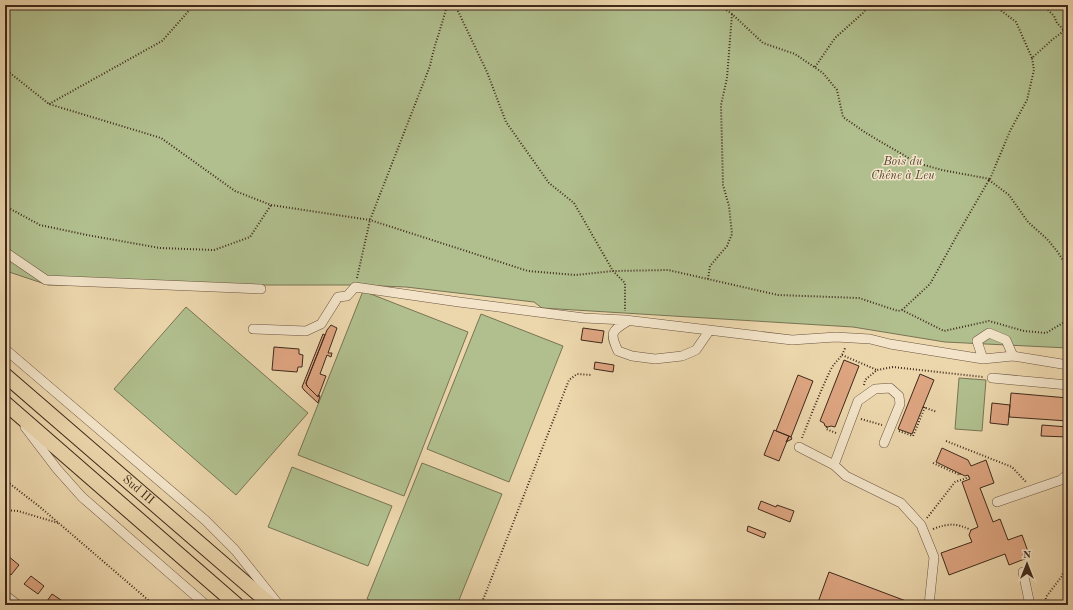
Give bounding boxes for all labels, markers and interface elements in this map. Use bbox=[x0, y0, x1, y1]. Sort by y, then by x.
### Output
park label: Bois du Chêne à Leu bbox=[871, 156, 935, 182]
street label: Sud III bbox=[120, 473, 157, 507]
north arrow bbox=[1007, 544, 1047, 584]
text: N bbox=[1023, 550, 1032, 561]

